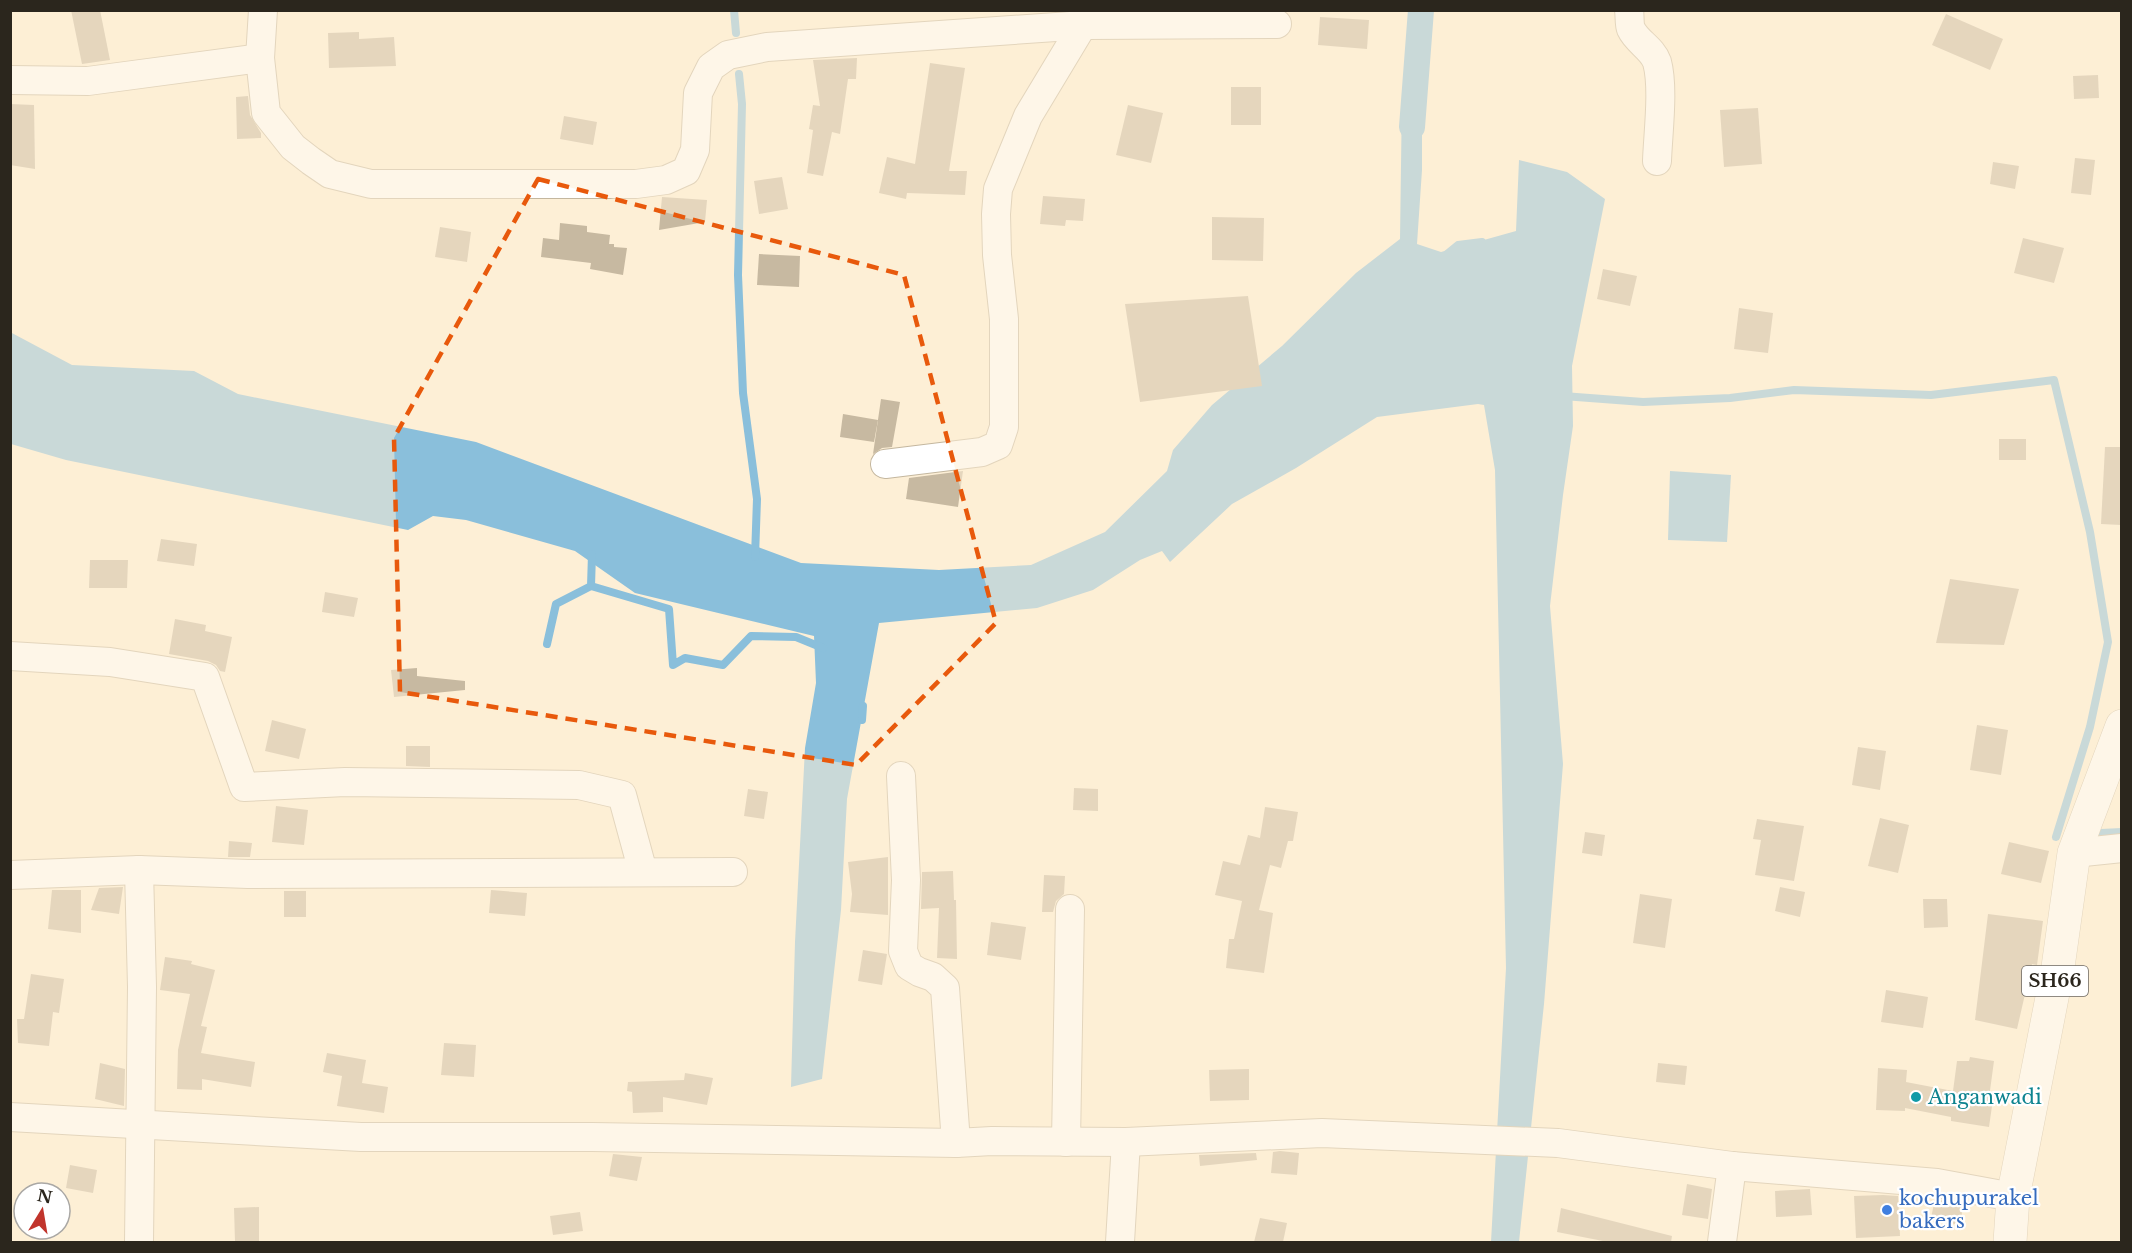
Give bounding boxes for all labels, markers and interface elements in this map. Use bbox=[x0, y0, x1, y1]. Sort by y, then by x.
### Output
road number: SH66 bbox=[2022, 966, 2088, 996]
place label: Anganwadi bbox=[1927, 1085, 2042, 1109]
marker: Anganwadi bbox=[1909, 1090, 1923, 1104]
north arrow bbox=[12, 1181, 72, 1241]
text: N bbox=[36, 1185, 54, 1208]
place label: kochupurakel bakers bbox=[1898, 1186, 2039, 1233]
marker: kochupurakel bakers bbox=[1880, 1203, 1894, 1217]

